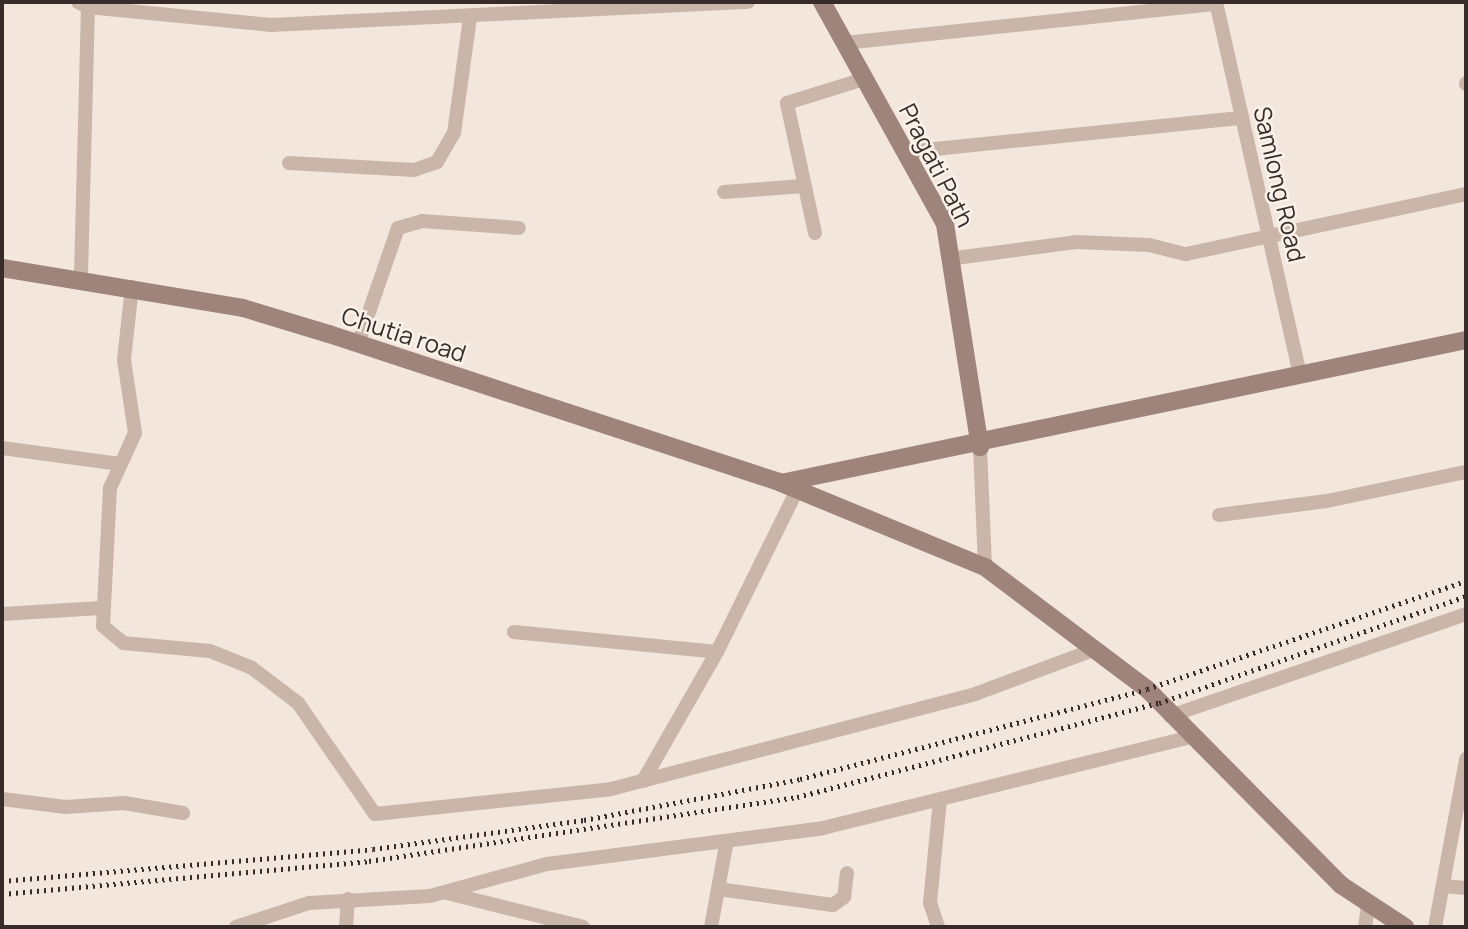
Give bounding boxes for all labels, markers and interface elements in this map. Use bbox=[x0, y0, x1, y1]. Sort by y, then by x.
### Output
street label: Pragati Path bbox=[894, 98, 980, 232]
street label: Samlong Road bbox=[1248, 104, 1312, 264]
street label: Chutia road bbox=[338, 300, 470, 368]

